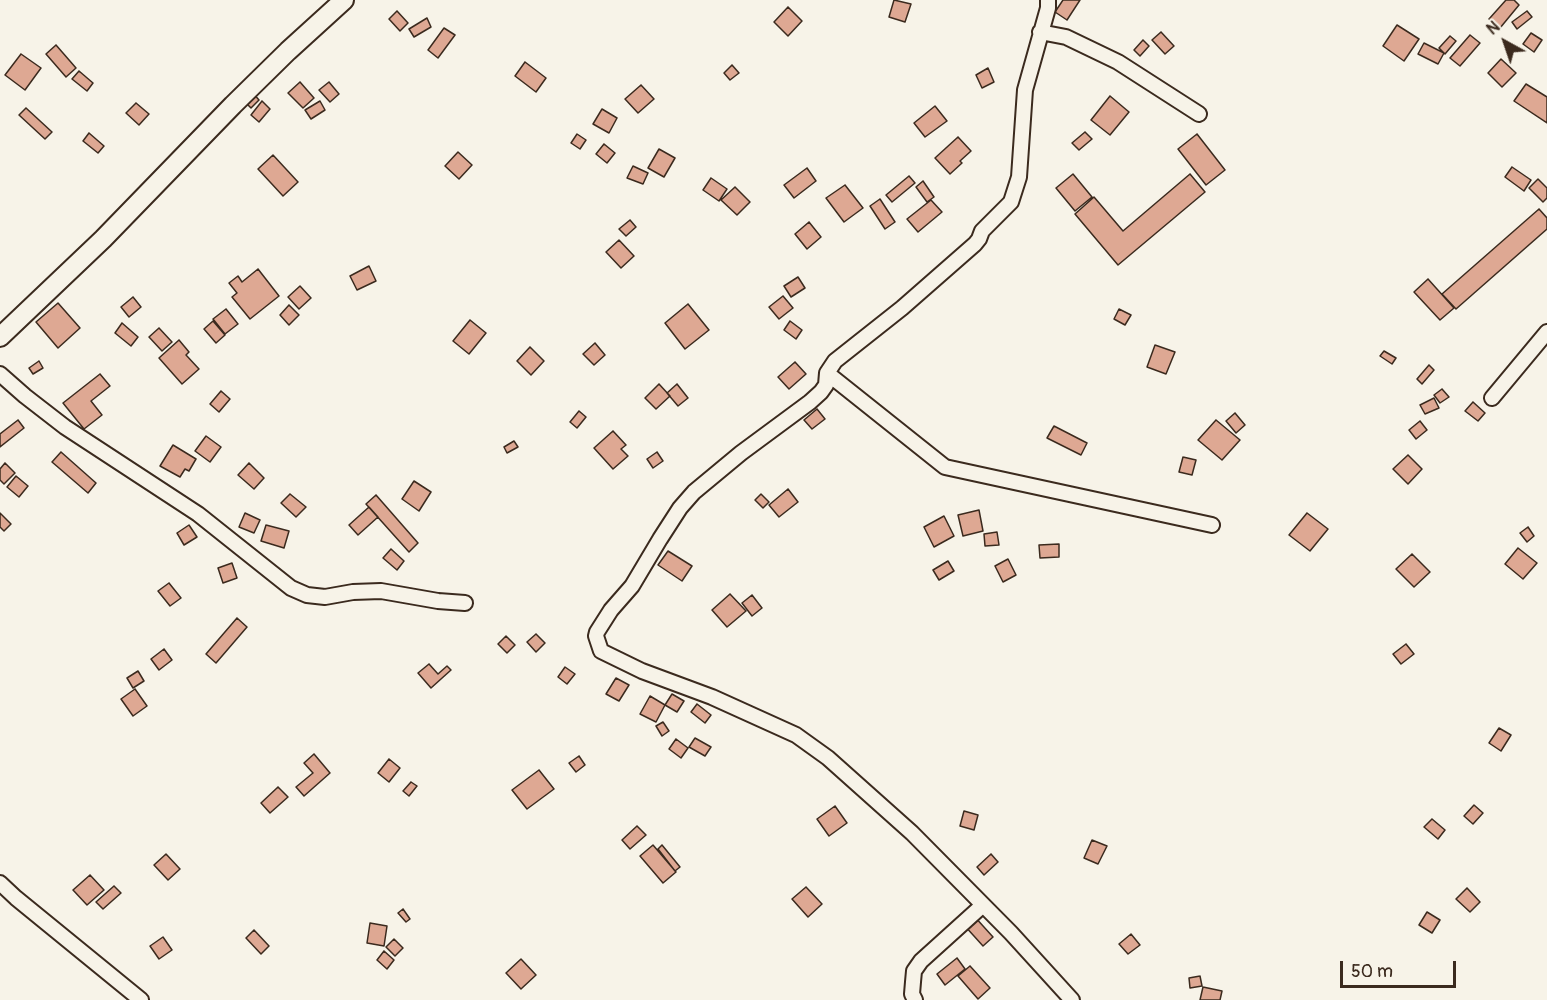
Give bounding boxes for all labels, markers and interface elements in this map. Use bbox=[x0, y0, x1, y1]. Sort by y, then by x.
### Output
north arrow bbox=[1475, 12, 1535, 72]
text: N bbox=[1483, 17, 1504, 39]
scale bar bbox=[1343, 949, 1458, 987]
text: 50 m bbox=[1351, 960, 1393, 983]

